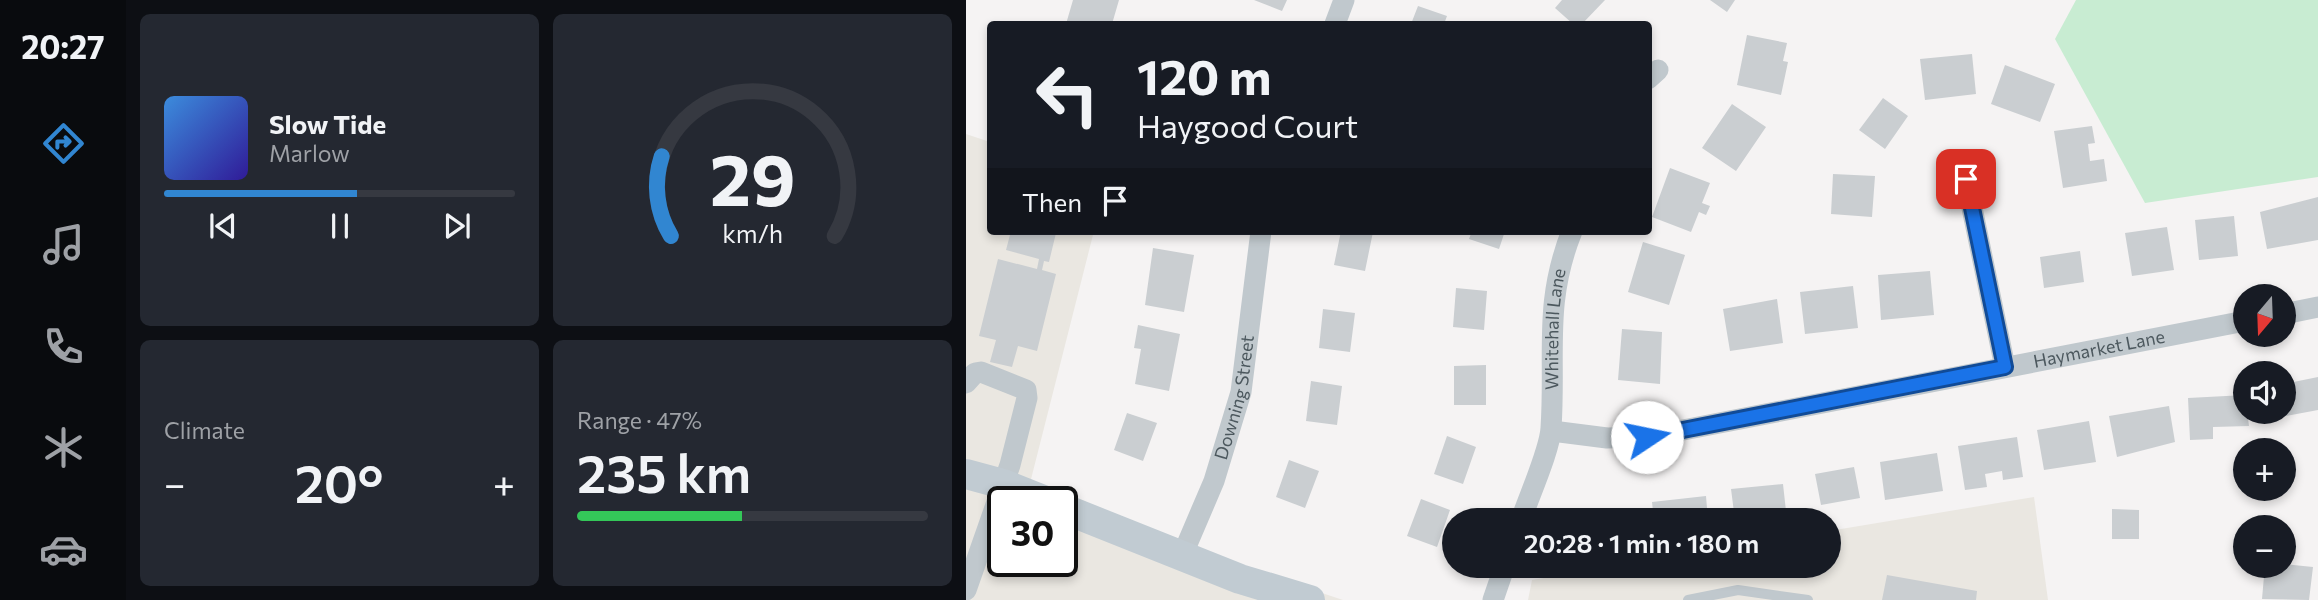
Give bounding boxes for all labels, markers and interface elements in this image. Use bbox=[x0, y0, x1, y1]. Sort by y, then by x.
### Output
text: 20:27 bbox=[21, 26, 105, 66]
text: 120 m bbox=[1137, 45, 1271, 105]
icon: left bbox=[1022, 49, 1113, 140]
text: Haygood Court bbox=[1137, 105, 1358, 145]
text: Slow Tide bbox=[269, 108, 386, 139]
icon: directions bbox=[39, 119, 88, 168]
text: 29 bbox=[710, 133, 795, 222]
text: Marlow bbox=[269, 139, 350, 167]
pin bbox=[1936, 149, 1996, 209]
icon: arrive bbox=[1947, 160, 1985, 198]
icon: arrive bbox=[1096, 182, 1134, 220]
text: Then bbox=[1022, 186, 1082, 217]
icon: previous bbox=[204, 207, 242, 245]
icon: pause bbox=[321, 207, 359, 245]
icon: next bbox=[438, 207, 476, 245]
text: km/h bbox=[722, 218, 783, 248]
icon: music bbox=[39, 220, 88, 269]
street label: Whitehall Lane bbox=[1540, 266, 1570, 390]
north arrow bbox=[2233, 284, 2296, 346]
map controls bbox=[2233, 284, 2296, 578]
icon: phone bbox=[39, 322, 88, 371]
street label: Haymarket Lane bbox=[2031, 325, 2167, 372]
street label: Downing Street bbox=[1209, 334, 1258, 462]
button: sound bbox=[2233, 361, 2296, 424]
position arrow bbox=[1610, 400, 1684, 474]
text: Range · 47% bbox=[577, 406, 702, 434]
text: Climate bbox=[164, 416, 245, 444]
icon: climate bbox=[39, 423, 88, 472]
button: + bbox=[2233, 438, 2296, 501]
text: 235 km bbox=[577, 440, 751, 504]
text: 20° bbox=[295, 450, 384, 514]
text: − bbox=[164, 459, 186, 506]
text: + bbox=[493, 459, 515, 506]
speed limit sign: 30 bbox=[987, 486, 1078, 577]
button: − bbox=[2233, 515, 2296, 578]
icon: car bbox=[39, 525, 88, 574]
text: 20:28 · 1 min · 180 m bbox=[1524, 527, 1759, 558]

